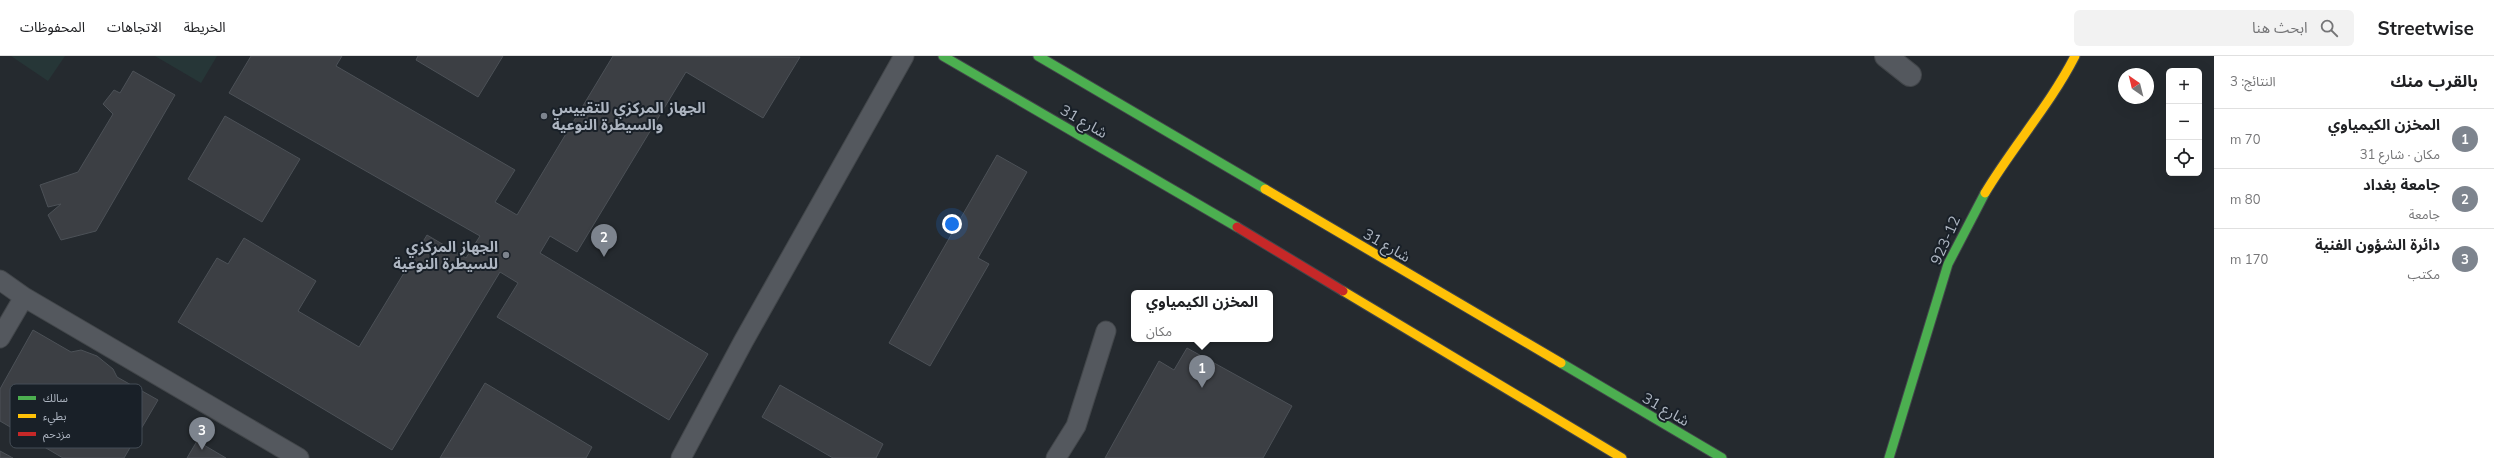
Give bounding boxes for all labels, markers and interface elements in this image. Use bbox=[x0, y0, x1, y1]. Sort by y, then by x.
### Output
search box bbox=[2074, 10, 2354, 46]
text: Streetwise bbox=[2378, 16, 2474, 40]
icon: search bbox=[2318, 17, 2340, 39]
text: المحفوظات bbox=[20, 18, 85, 36]
text: الاتجاهات bbox=[107, 18, 162, 36]
text: الخريطة bbox=[184, 18, 226, 36]
text: ابحث هنا bbox=[2252, 18, 2308, 37]
north arrow bbox=[2118, 68, 2154, 104]
map controls bbox=[2166, 68, 2202, 176]
button: + bbox=[2166, 68, 2202, 104]
text: بالقرب منك bbox=[2390, 70, 2478, 91]
text: النتائج: 3 bbox=[2230, 73, 2276, 89]
place label: الجهاز المركزي للتقييس والسيطرة النوعية bbox=[552, 98, 706, 134]
street label: شارع 31 bbox=[1056, 100, 1111, 145]
button: − bbox=[2166, 104, 2202, 140]
marker: الجهاز المركزي للتقييس والسيطرة النوعية bbox=[539, 111, 549, 121]
text: المخزن الكيمياوي bbox=[2328, 115, 2440, 134]
text: 70 m bbox=[2230, 131, 2260, 147]
text: 1 bbox=[2461, 131, 2469, 147]
button: locate bbox=[2166, 140, 2202, 176]
text: مكان · شارع 31 bbox=[2360, 146, 2440, 162]
text: جامعة بغداد bbox=[2363, 175, 2440, 194]
text: 80 m bbox=[2230, 191, 2260, 207]
text: 2 bbox=[2461, 191, 2469, 207]
text: جامعة bbox=[2409, 206, 2440, 222]
street label: 923-12 bbox=[1926, 213, 1964, 267]
your location bbox=[942, 214, 962, 234]
pin: 2 bbox=[591, 224, 617, 257]
street label: شارع 31 bbox=[1359, 224, 1414, 269]
text: دائرة الشؤون الفنية bbox=[2315, 235, 2440, 254]
place label: الجهاز المركزي للسيطرة النوعية bbox=[393, 237, 498, 273]
marker: الجهاز المركزي للسيطرة النوعية bbox=[501, 250, 511, 260]
text: 170 m bbox=[2230, 251, 2268, 267]
text: 3 bbox=[2461, 251, 2469, 267]
text: مكتب bbox=[2408, 266, 2440, 282]
popup bbox=[1131, 290, 1273, 342]
text: المخزن الكيمياوي bbox=[1146, 292, 1258, 311]
text: مكان bbox=[1146, 323, 1172, 339]
pin: 1 bbox=[1189, 355, 1215, 388]
legend bbox=[10, 384, 142, 448]
street label: شارع 31 bbox=[1638, 388, 1693, 433]
text: سالك bbox=[43, 391, 68, 405]
text: بطيء bbox=[43, 409, 66, 426]
pin: 3 bbox=[189, 417, 215, 450]
text: مزدحم bbox=[43, 427, 71, 443]

